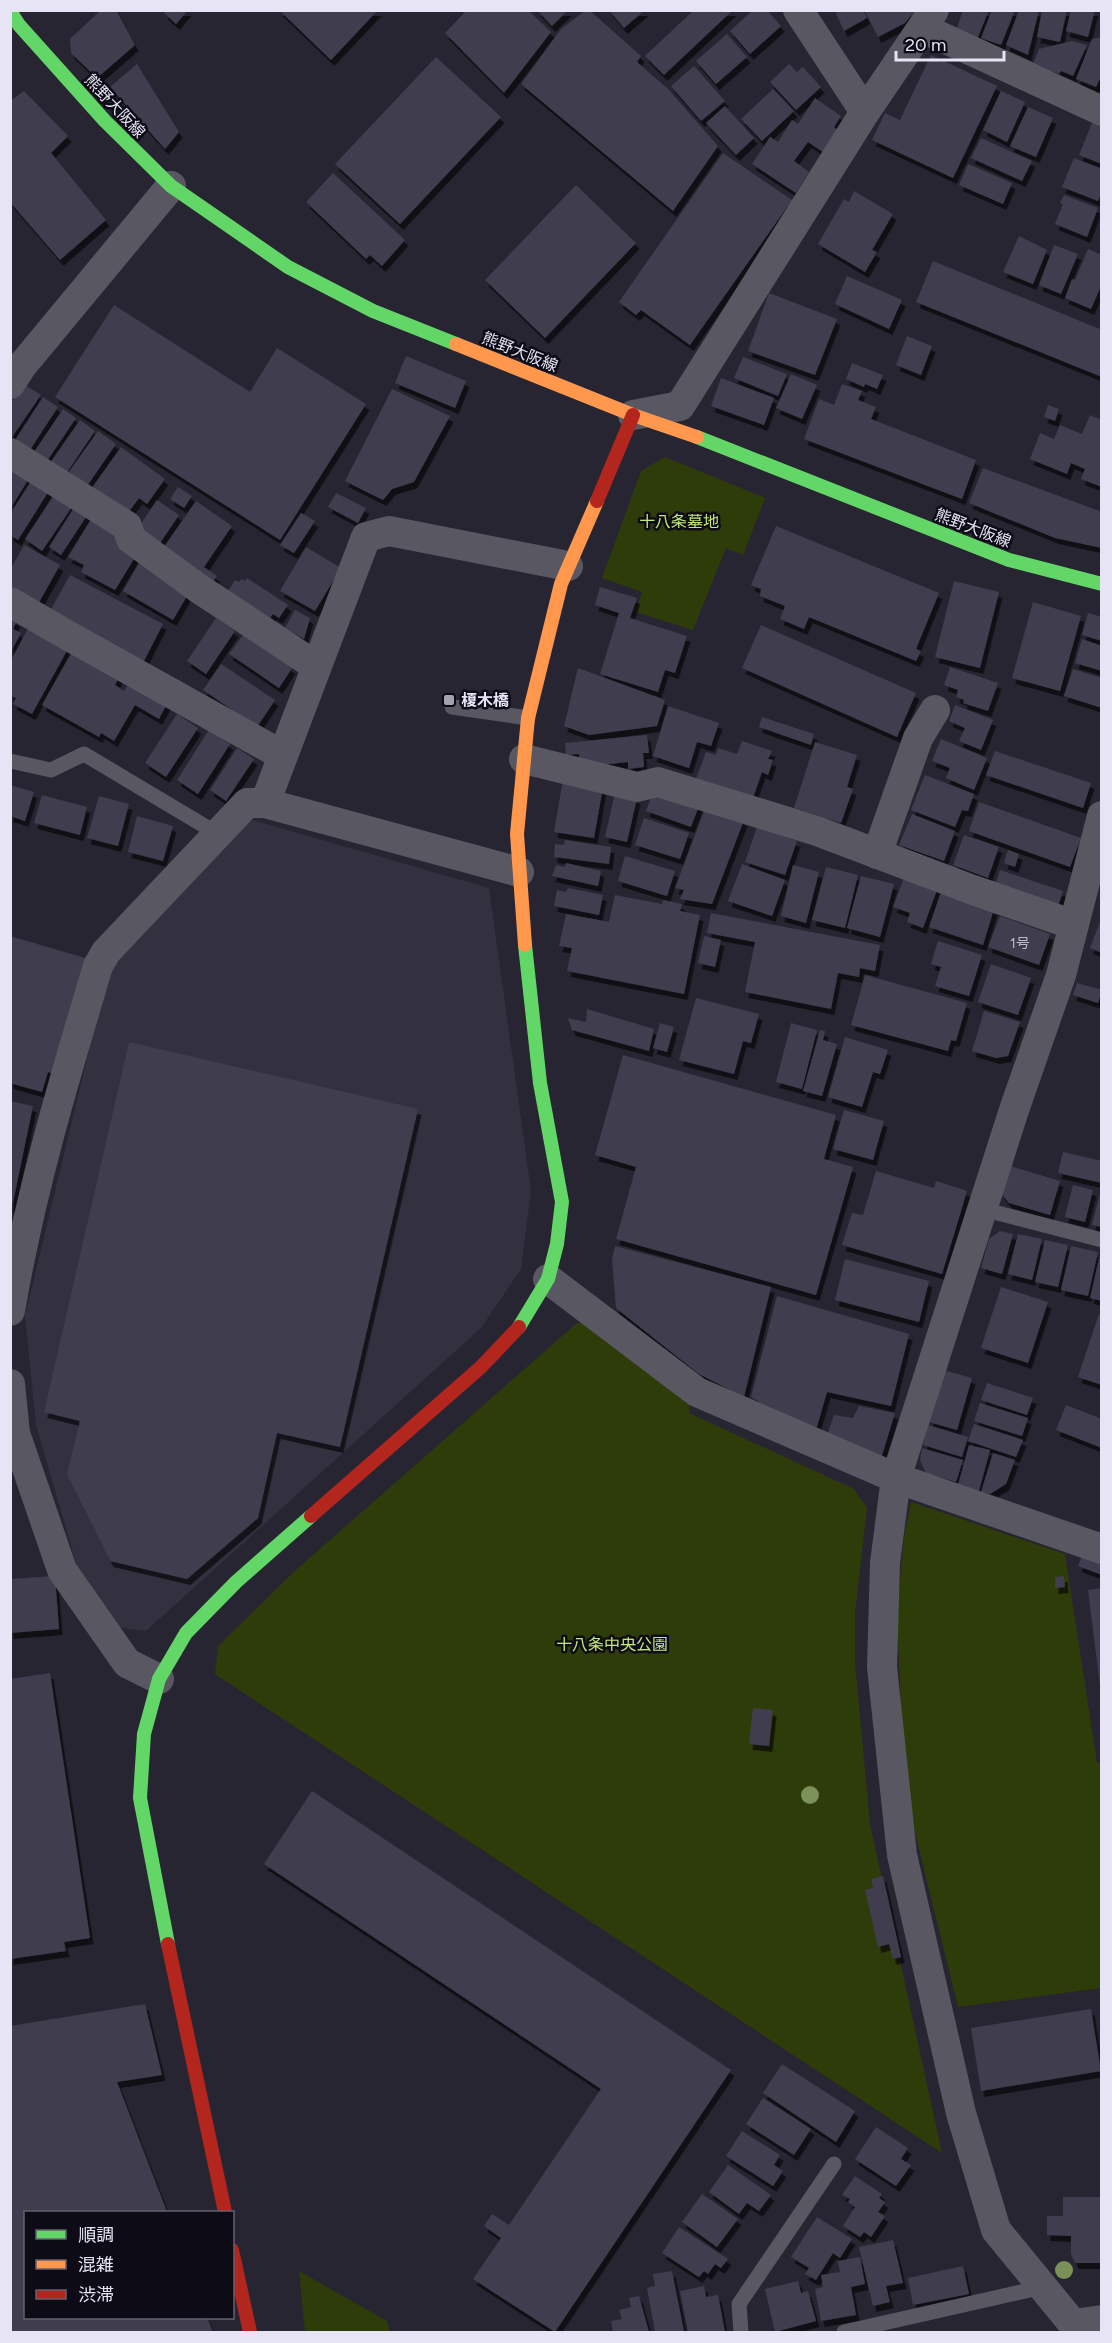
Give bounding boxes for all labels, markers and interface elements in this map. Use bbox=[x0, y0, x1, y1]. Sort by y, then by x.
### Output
scale bar bbox=[896, 24, 1004, 62]
text: 20 m bbox=[905, 34, 946, 56]
street label: 熊野大阪線 bbox=[81, 70, 149, 142]
street label: 熊野大阪線 bbox=[479, 328, 561, 376]
street label: 熊野大阪線 bbox=[932, 505, 1014, 551]
park label: 十八条墓地 bbox=[639, 512, 719, 531]
place label: 榎木橋 bbox=[461, 691, 509, 710]
marker: 榎木橋 bbox=[442, 693, 456, 707]
house number: 1号 bbox=[1010, 935, 1030, 952]
park label: 十八条中央公園 bbox=[556, 1635, 668, 1654]
legend bbox=[24, 2211, 234, 2319]
text: 順調 bbox=[78, 2224, 114, 2246]
text: 混雑 bbox=[78, 2254, 114, 2276]
text: 渋滞 bbox=[78, 2284, 114, 2306]

